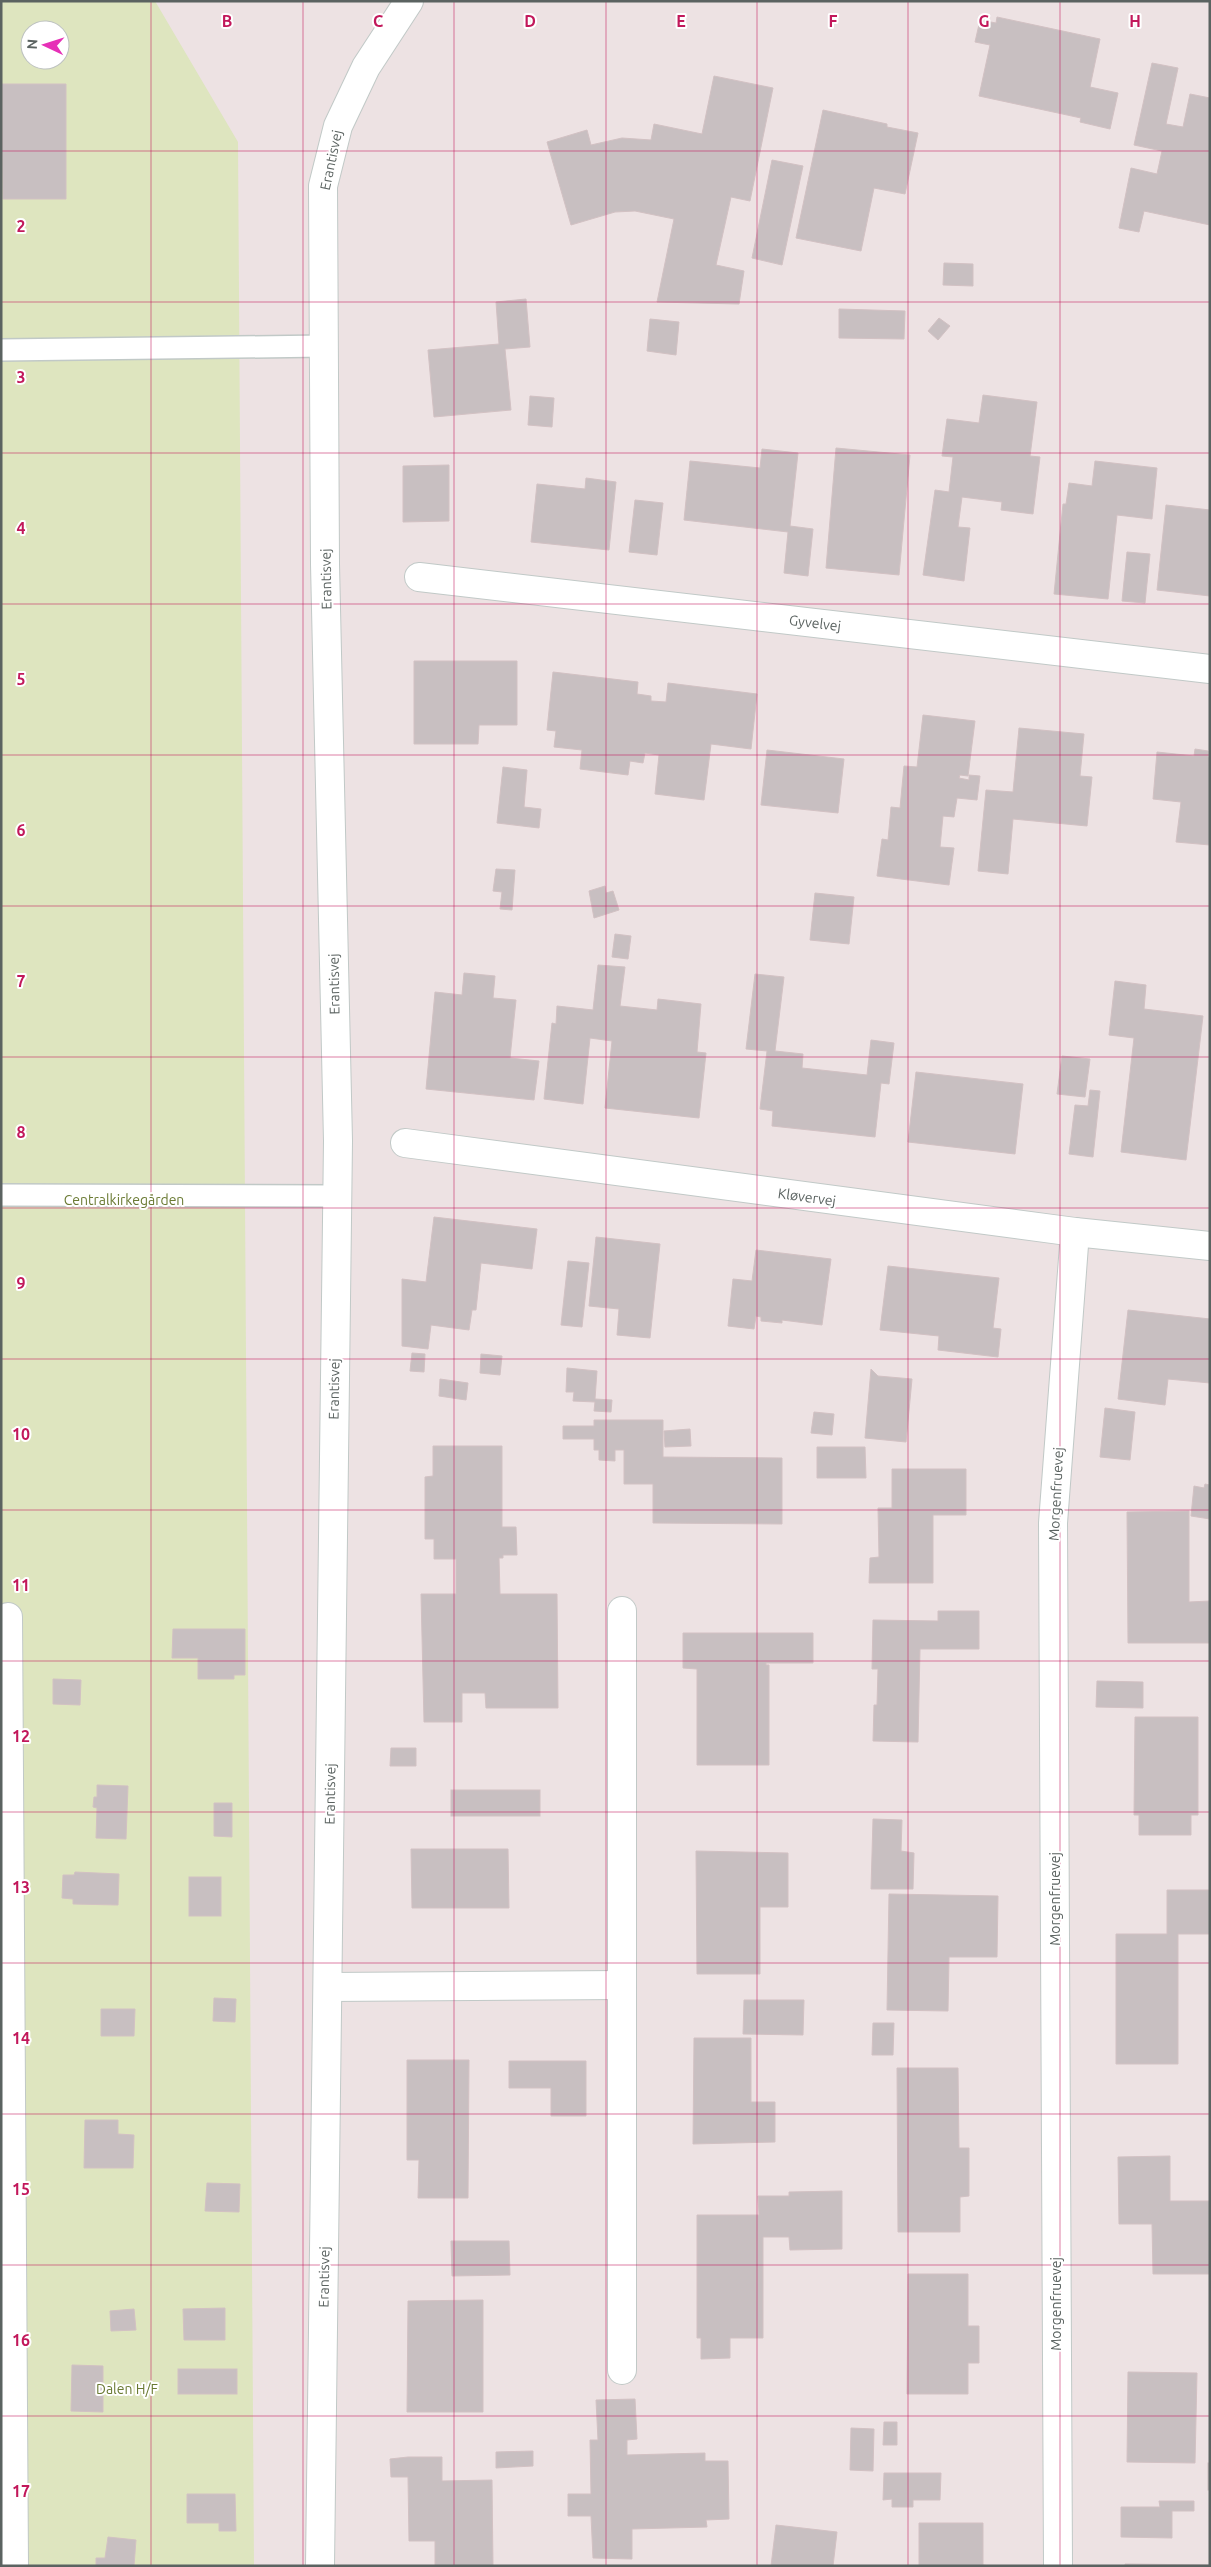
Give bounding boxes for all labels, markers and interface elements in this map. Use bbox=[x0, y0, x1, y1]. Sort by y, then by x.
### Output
text: B bbox=[222, 12, 232, 30]
text: C bbox=[373, 12, 383, 30]
text: D bbox=[524, 12, 536, 30]
text: E bbox=[676, 12, 686, 30]
text: F bbox=[829, 12, 838, 30]
text: G bbox=[978, 12, 990, 30]
text: H bbox=[1129, 12, 1141, 30]
north arrow bbox=[20, 20, 70, 70]
text: N bbox=[24, 38, 40, 50]
street label: Erantisvej bbox=[317, 128, 345, 192]
text: 2 bbox=[16, 217, 26, 235]
text: 3 bbox=[16, 368, 26, 386]
text: 4 bbox=[16, 519, 26, 537]
street label: Erantisvej bbox=[317, 548, 335, 610]
street label: Gyvelvej bbox=[788, 612, 842, 634]
text: 5 bbox=[16, 670, 26, 688]
text: 6 bbox=[16, 821, 26, 839]
street label: Erantisvej bbox=[325, 953, 343, 1015]
text: 7 bbox=[16, 972, 26, 990]
text: 8 bbox=[16, 1123, 26, 1141]
street label: Kløvervej bbox=[777, 1185, 837, 1209]
park label: Centralkirkegården bbox=[64, 1192, 184, 1208]
text: 9 bbox=[16, 1274, 26, 1292]
street label: Erantisvej bbox=[325, 1358, 343, 1420]
text: 10 bbox=[12, 1425, 30, 1443]
street label: Morgenfruevej bbox=[1046, 1447, 1066, 1541]
text: 11 bbox=[12, 1576, 30, 1594]
text: 12 bbox=[12, 1727, 30, 1745]
street label: Erantisvej bbox=[321, 1763, 339, 1825]
street label: Morgenfruevej bbox=[1047, 1852, 1063, 1946]
text: 13 bbox=[12, 1878, 30, 1896]
text: 14 bbox=[12, 2029, 30, 2047]
text: 15 bbox=[12, 2180, 30, 2198]
street label: Erantisvej bbox=[315, 2246, 333, 2308]
street label: Morgenfruevej bbox=[1048, 2257, 1064, 2351]
text: 16 bbox=[12, 2331, 30, 2349]
park label: Dalen H/F bbox=[96, 2381, 158, 2397]
text: 17 bbox=[12, 2482, 30, 2500]

